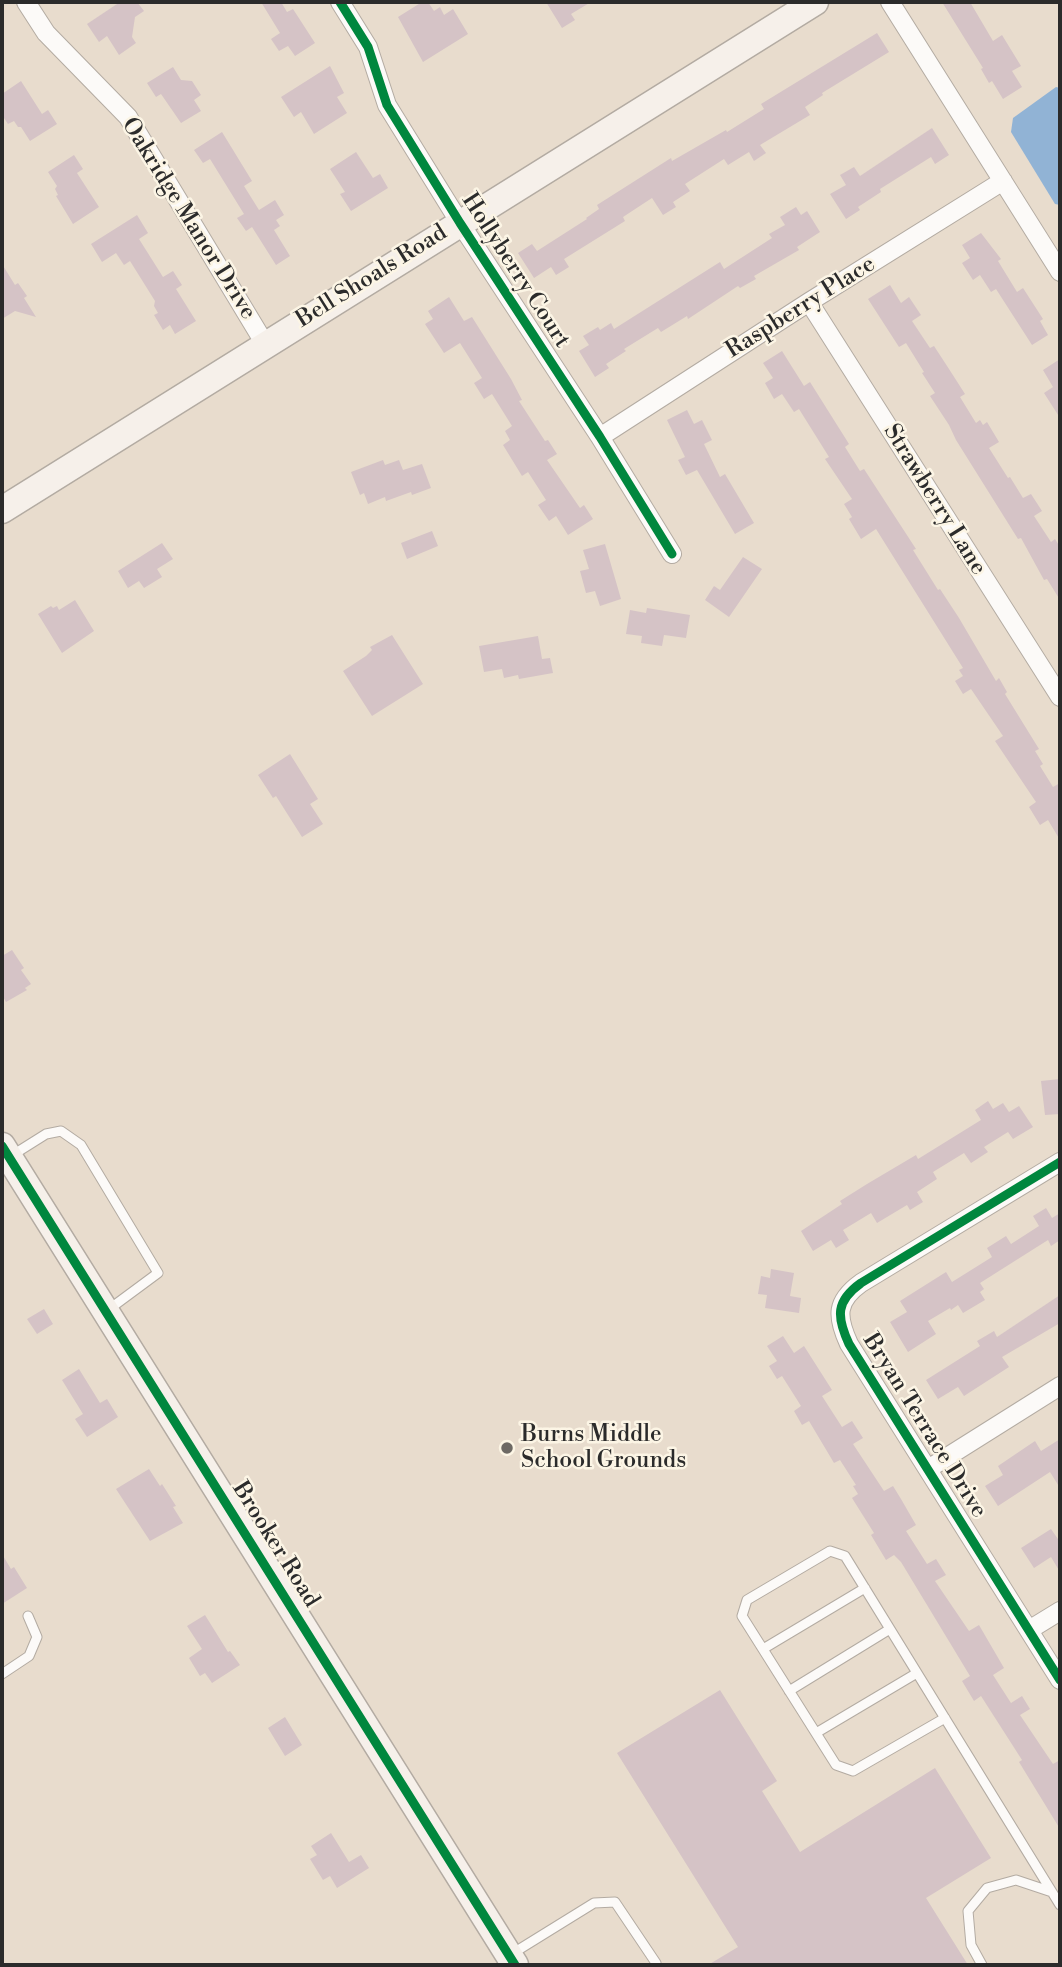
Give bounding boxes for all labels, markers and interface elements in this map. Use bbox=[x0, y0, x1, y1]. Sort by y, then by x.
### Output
street label: Oakridge Manor Drive bbox=[115, 113, 261, 325]
street label: Hollyberry Court bbox=[455, 189, 575, 353]
street label: Bell Shoals Road bbox=[292, 220, 452, 334]
street label: Raspberry Place bbox=[721, 251, 881, 365]
street label: Strawberry Lane bbox=[877, 420, 991, 580]
street label: Bryan Terrace Drive bbox=[856, 1329, 992, 1523]
place label: Burns Middle School Grounds bbox=[521, 1421, 686, 1475]
marker: Burns Middle School Grounds bbox=[499, 1440, 515, 1456]
street label: Brooker Road bbox=[225, 1477, 325, 1613]

